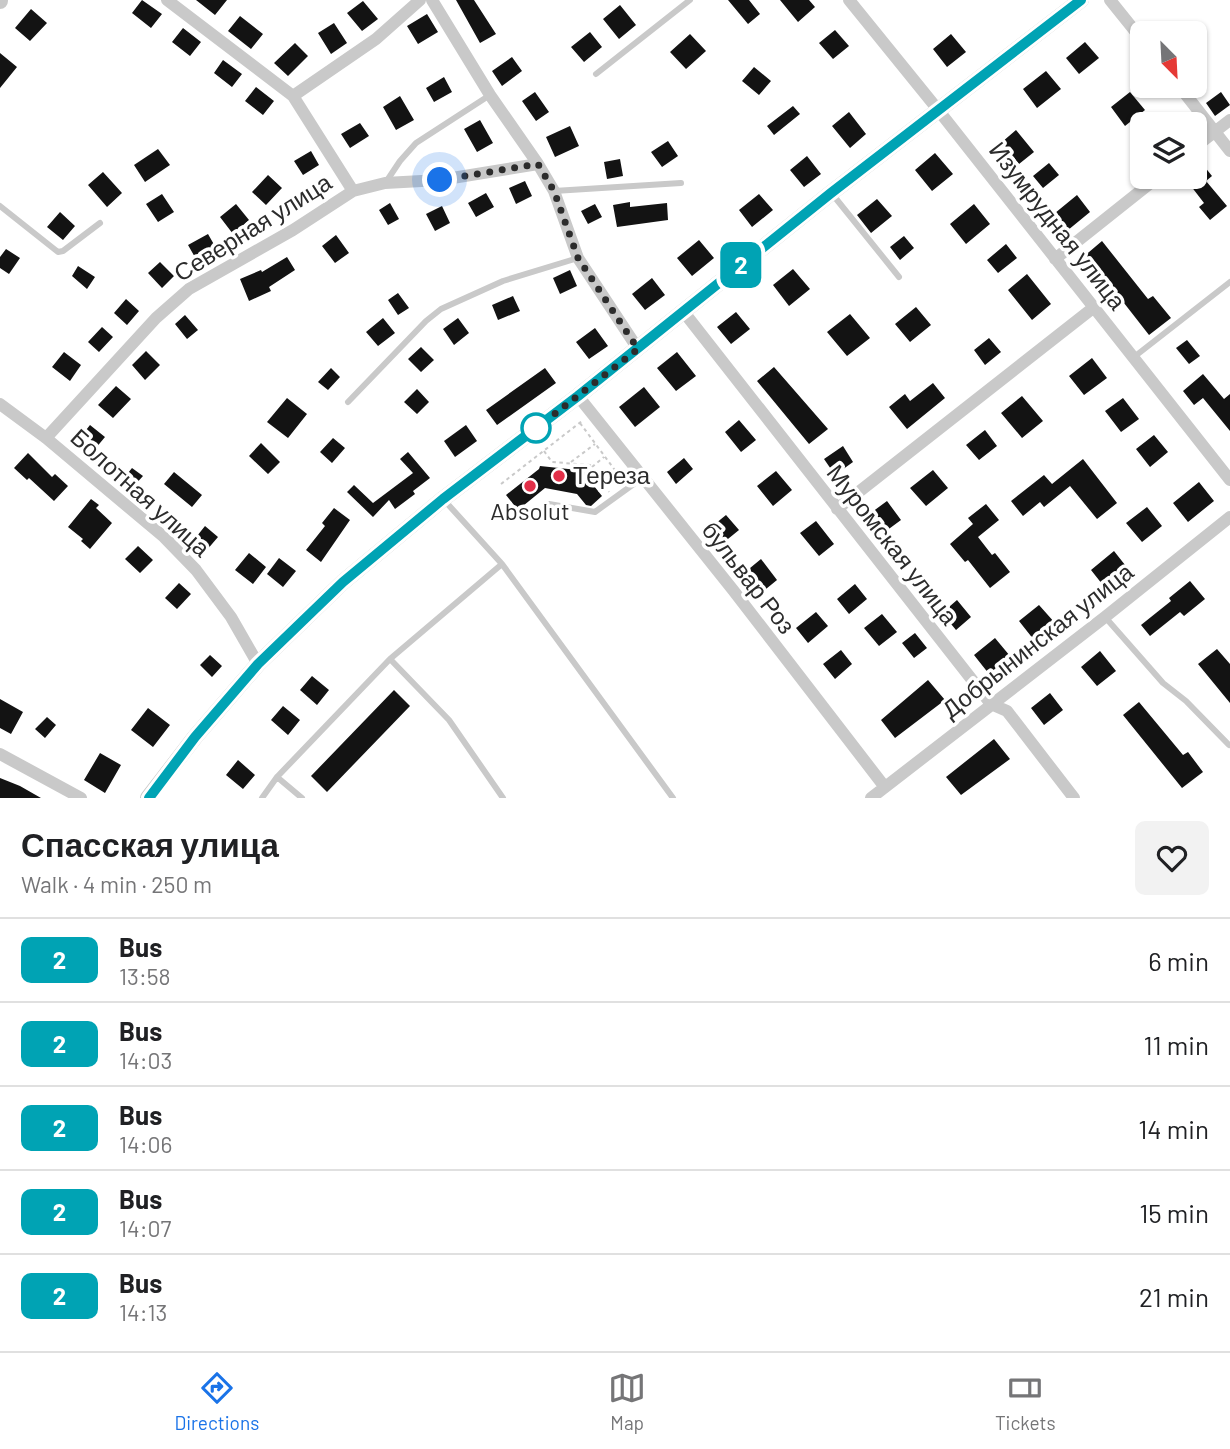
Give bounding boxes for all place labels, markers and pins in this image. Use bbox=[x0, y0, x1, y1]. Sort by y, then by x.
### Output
unlabelled marker bbox=[521, 413, 551, 443]
place label: Тереза bbox=[573, 460, 651, 489]
marker: Тереза bbox=[551, 468, 567, 484]
marker: Absolut bbox=[522, 478, 538, 494]
place label: Absolut bbox=[490, 496, 570, 525]

